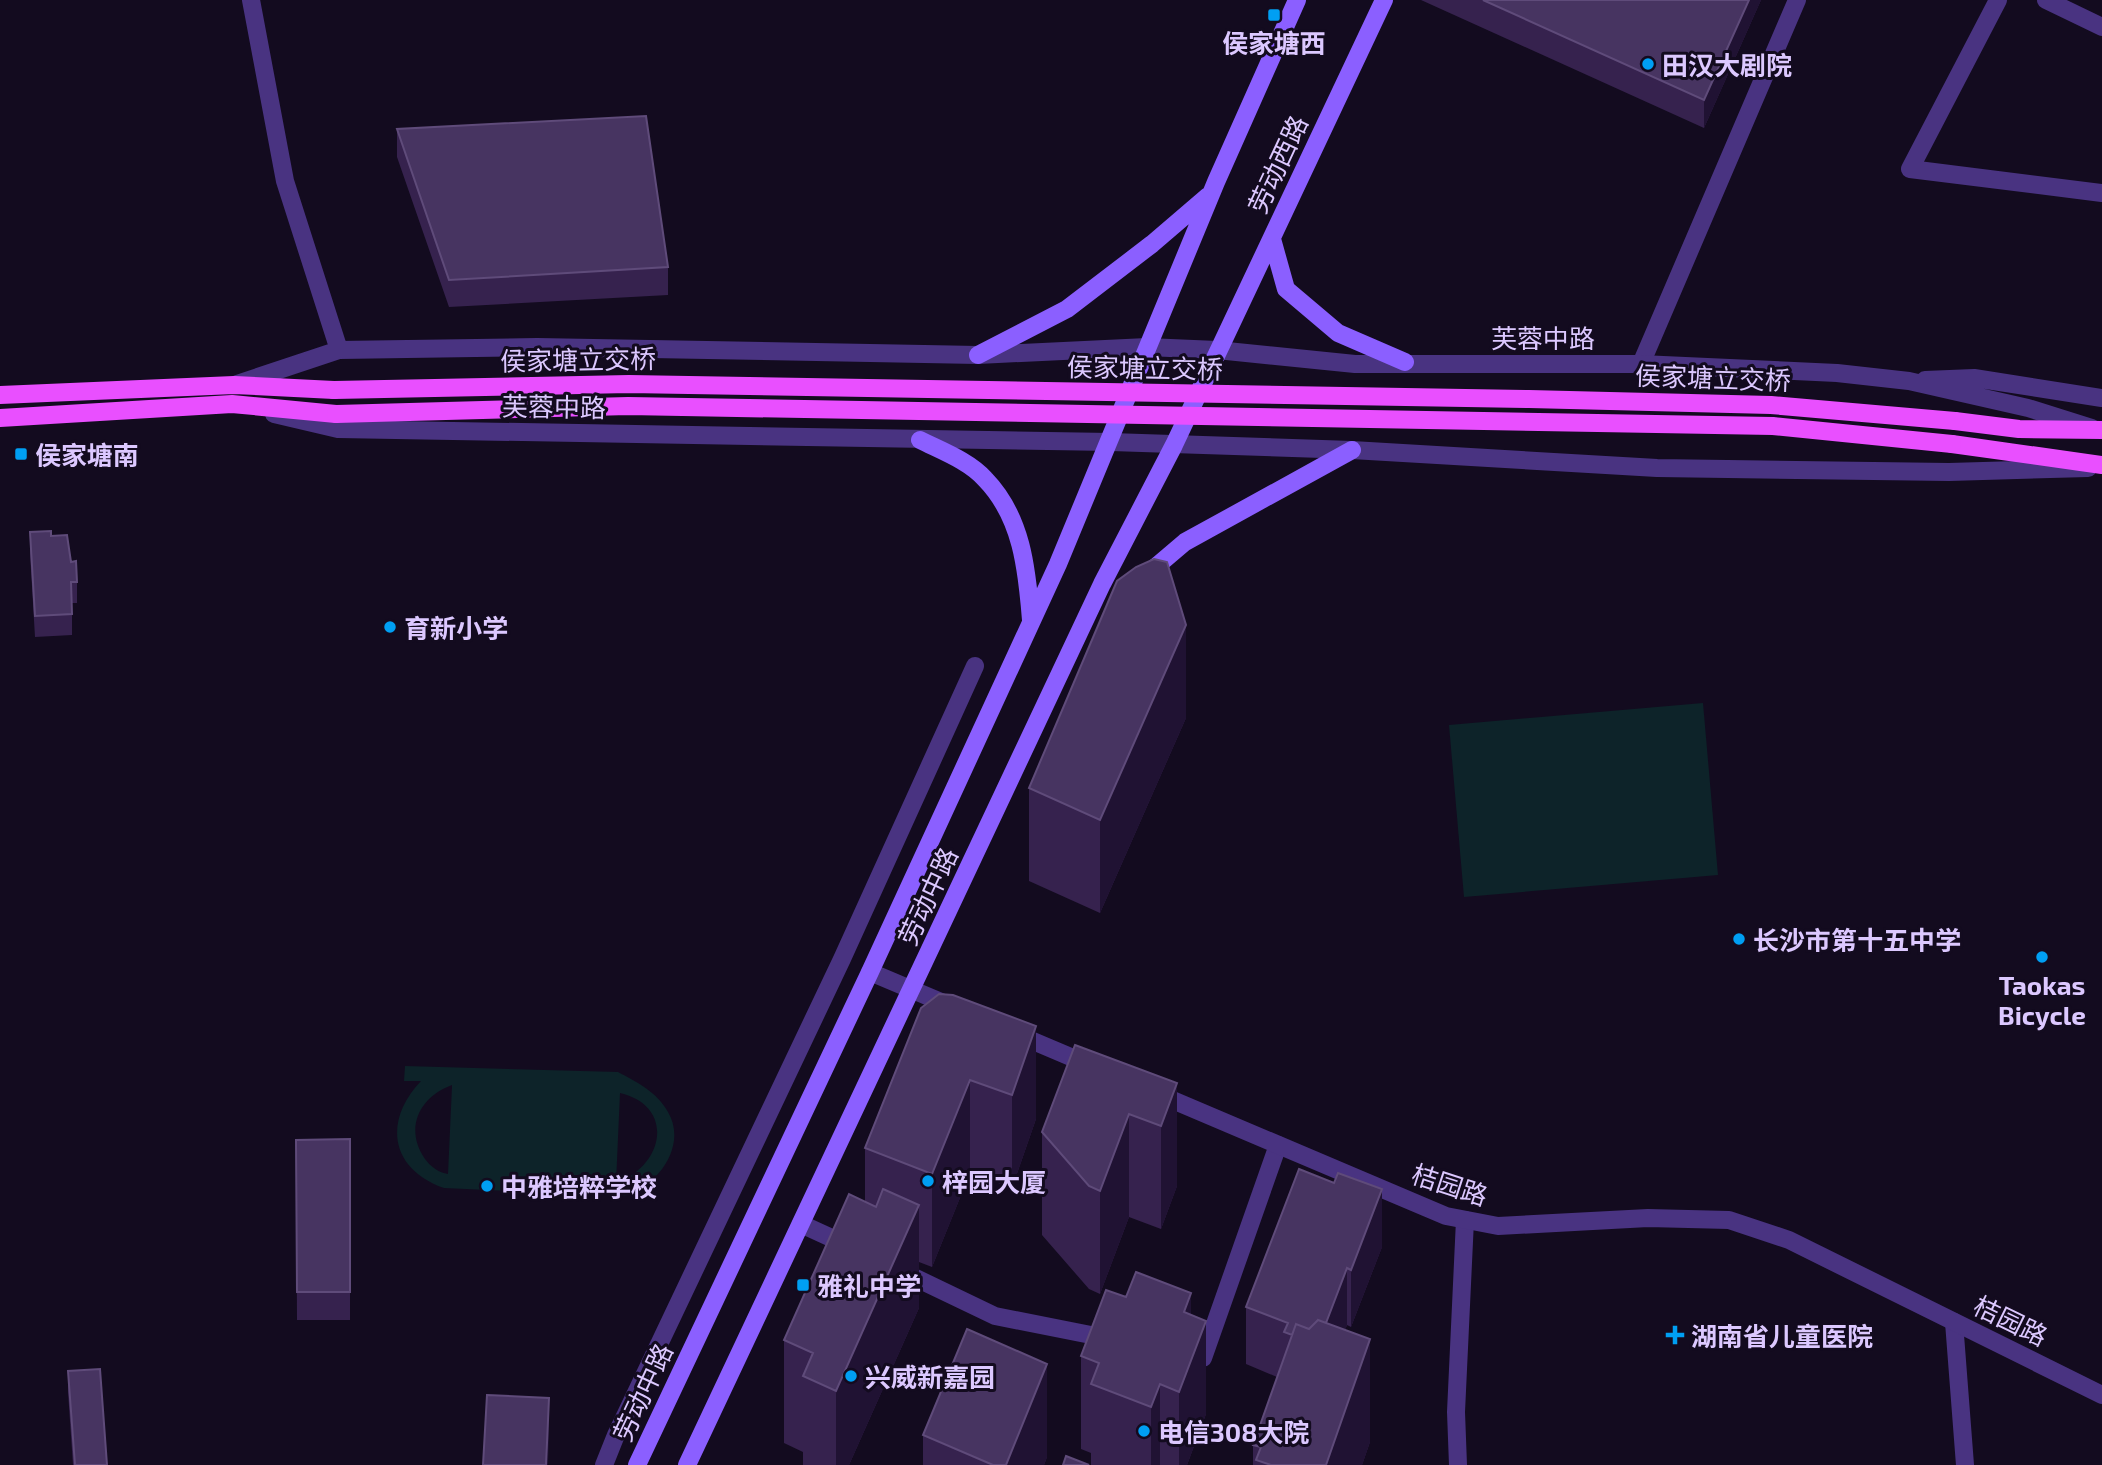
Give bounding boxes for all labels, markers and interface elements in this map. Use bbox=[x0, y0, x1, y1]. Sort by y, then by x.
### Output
marker: 侯家塘西 bbox=[1266, 7, 1282, 23]
place label: 侯家塘西 bbox=[1222, 27, 1326, 58]
place label: 田汉大剧院 bbox=[1662, 49, 1792, 80]
marker: 田汉大剧院 bbox=[1640, 56, 1656, 72]
street label: 劳动西路 bbox=[1241, 110, 1313, 218]
street label: 芙蓉中路 bbox=[1491, 322, 1595, 353]
street label: 侯家塘立交桥 bbox=[500, 342, 656, 376]
street label: 侯家塘立交桥 bbox=[1067, 350, 1223, 384]
street label: 侯家塘立交桥 bbox=[1634, 359, 1792, 395]
street label: 芙蓉中路 bbox=[502, 390, 606, 422]
place label: 侯家塘南 bbox=[35, 439, 139, 470]
marker: 侯家塘南 bbox=[13, 446, 29, 462]
place label: 育新小学 bbox=[404, 612, 508, 643]
marker: 育新小学 bbox=[382, 619, 398, 635]
street label: 劳动中路 bbox=[891, 842, 963, 950]
place label: 长沙市第十五中学 bbox=[1753, 924, 1961, 955]
marker: 长沙市第十五中学 bbox=[1731, 931, 1747, 947]
marker: Taokas Bicycle bbox=[2034, 949, 2050, 965]
place label: Taokas Bicycle bbox=[1998, 969, 2086, 1031]
street label: 桔园路 bbox=[1408, 1157, 1492, 1211]
place label: 梓园大厦 bbox=[942, 1166, 1046, 1197]
place label: 中雅培粹学校 bbox=[501, 1171, 657, 1202]
marker: 梓园大厦 bbox=[920, 1173, 936, 1189]
marker: 中雅培粹学校 bbox=[479, 1178, 495, 1194]
place label: 雅礼中学 bbox=[817, 1270, 921, 1301]
marker: 雅礼中学 bbox=[795, 1277, 811, 1293]
street label: 桔园路 bbox=[1969, 1289, 2053, 1351]
place label: 湖南省儿童医院 bbox=[1691, 1320, 1873, 1351]
marker: 湖南省儿童医院 bbox=[1665, 1325, 1685, 1345]
street label: 劳动中路 bbox=[606, 1338, 678, 1446]
place label: 兴威新嘉园 bbox=[865, 1361, 995, 1392]
marker: 兴威新嘉园 bbox=[843, 1368, 859, 1384]
place label: 电信308大院 bbox=[1158, 1416, 1309, 1447]
marker: 电信308大院 bbox=[1136, 1423, 1152, 1439]

